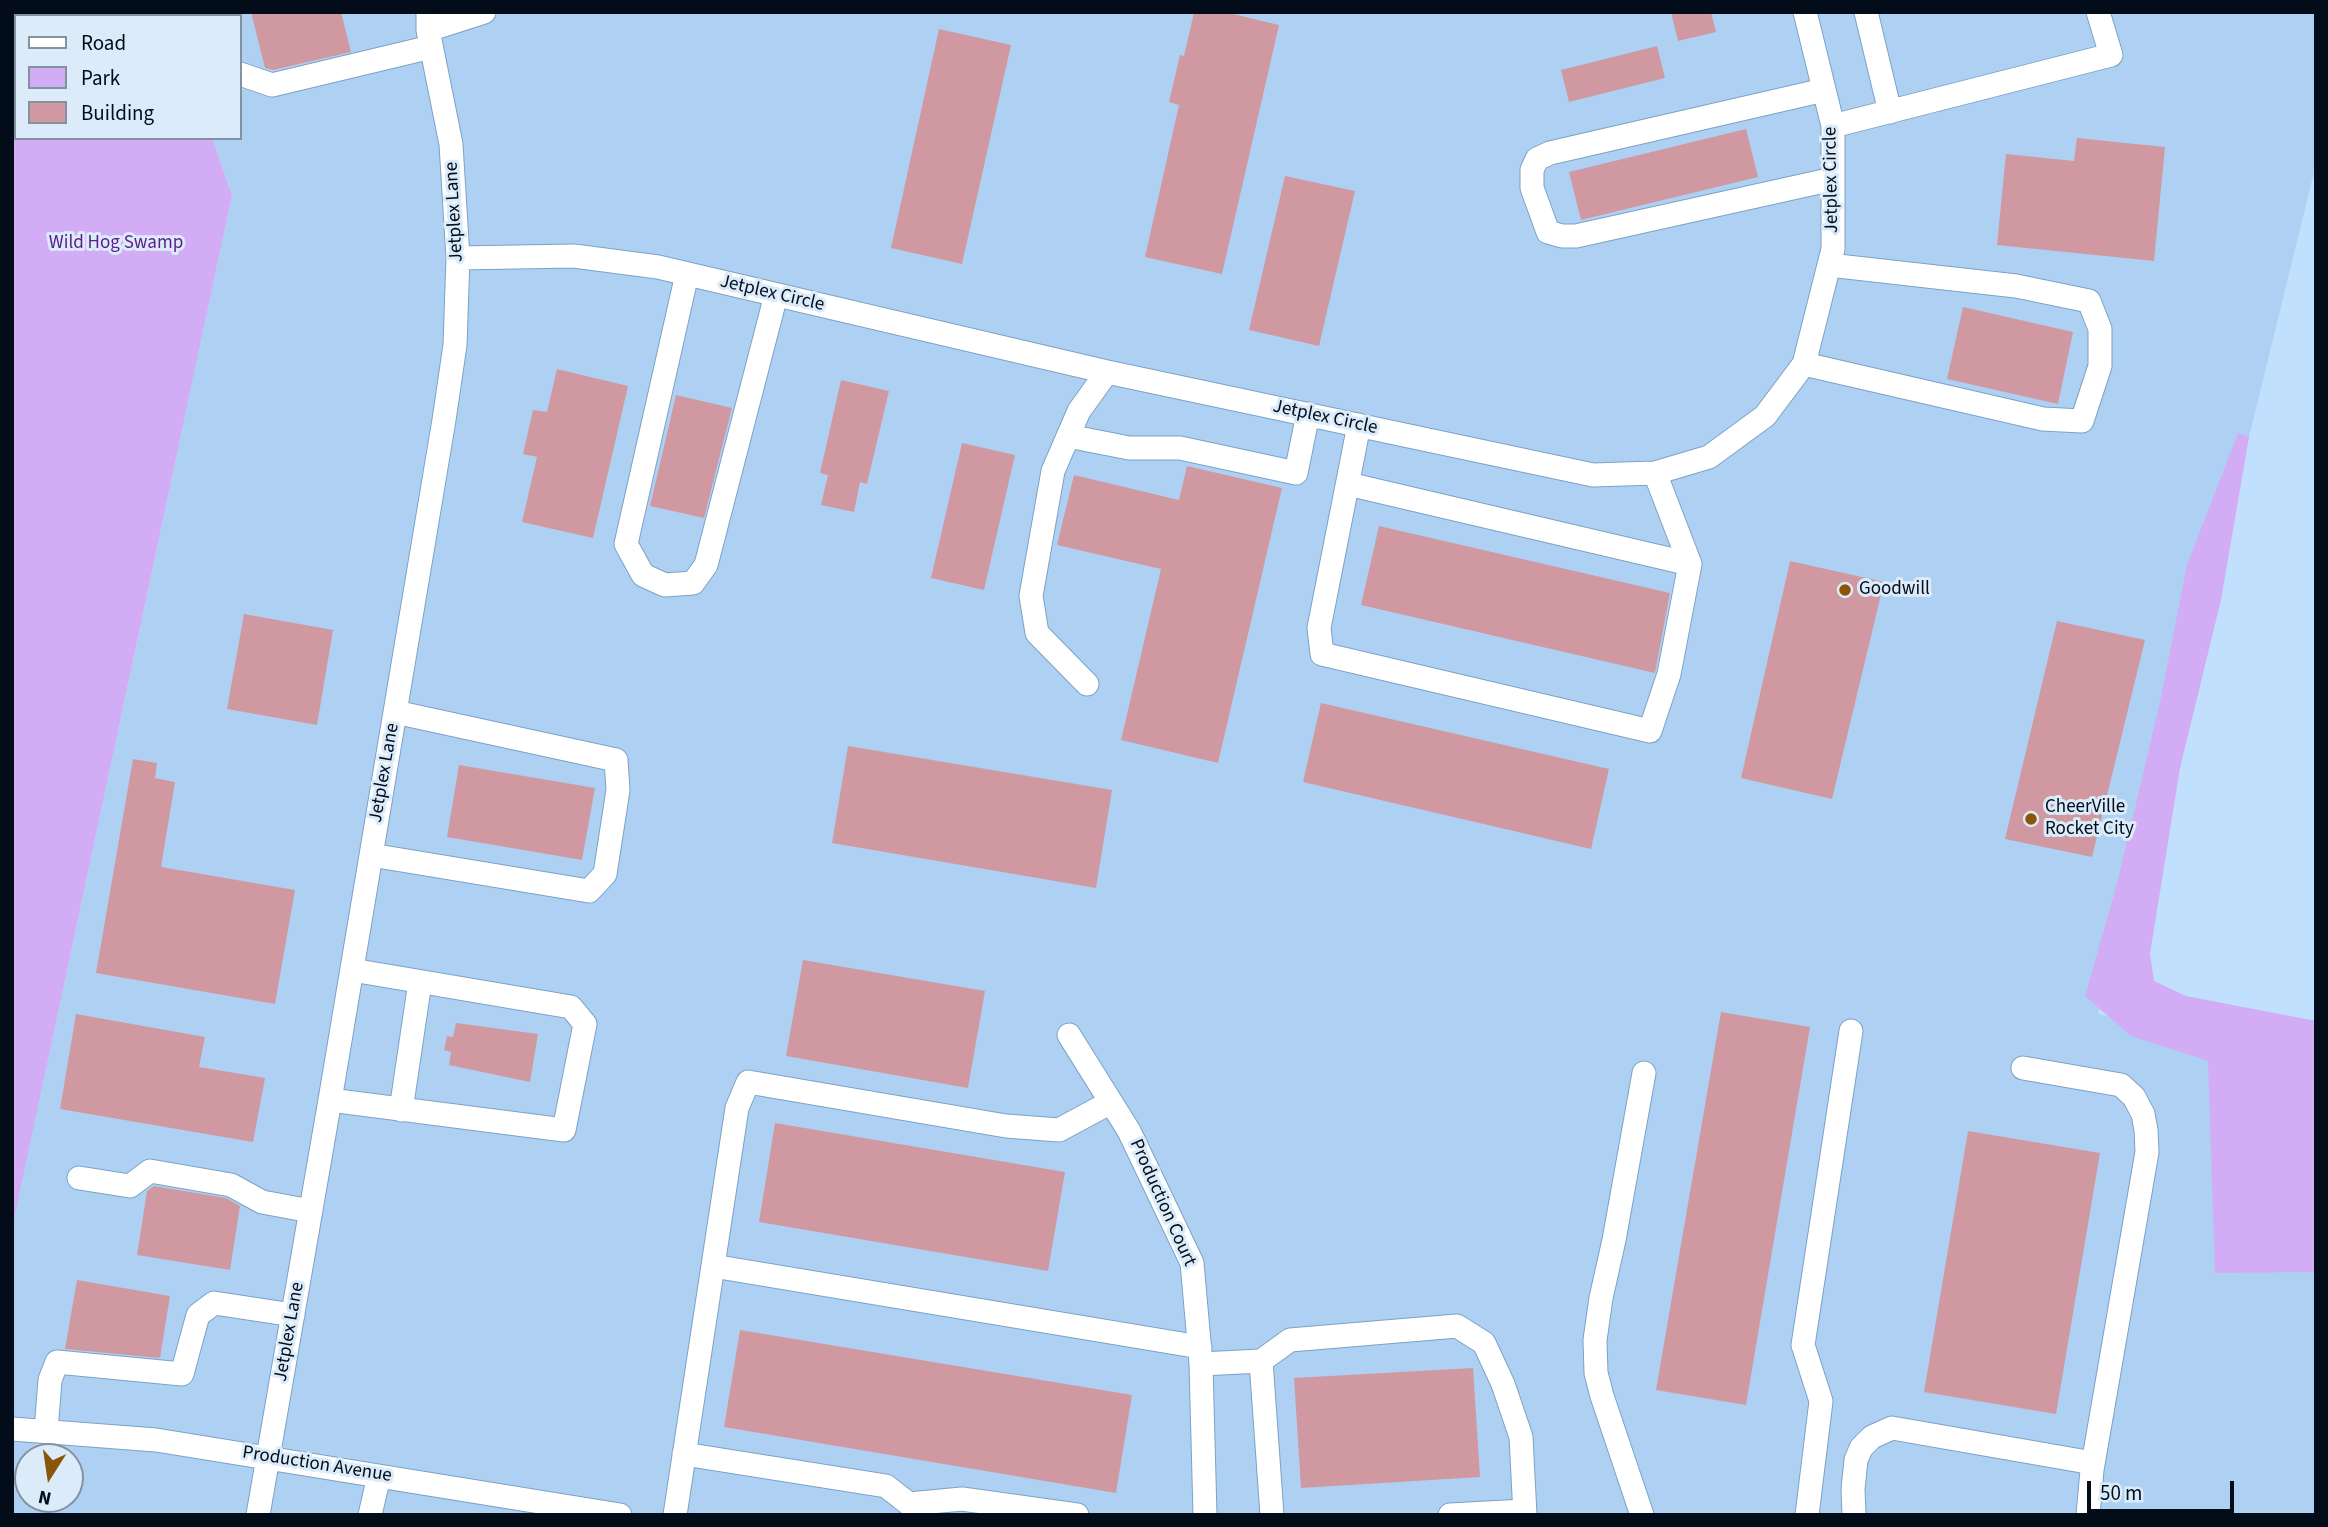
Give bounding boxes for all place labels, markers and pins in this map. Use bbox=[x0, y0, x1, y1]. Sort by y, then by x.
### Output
place label: Goodwill bbox=[1859, 579, 1930, 601]
marker: Goodwill bbox=[1837, 582, 1853, 598]
place label: CheerVille Rocket City bbox=[2045, 797, 2134, 841]
marker: CheerVille Rocket City bbox=[2023, 811, 2039, 827]

